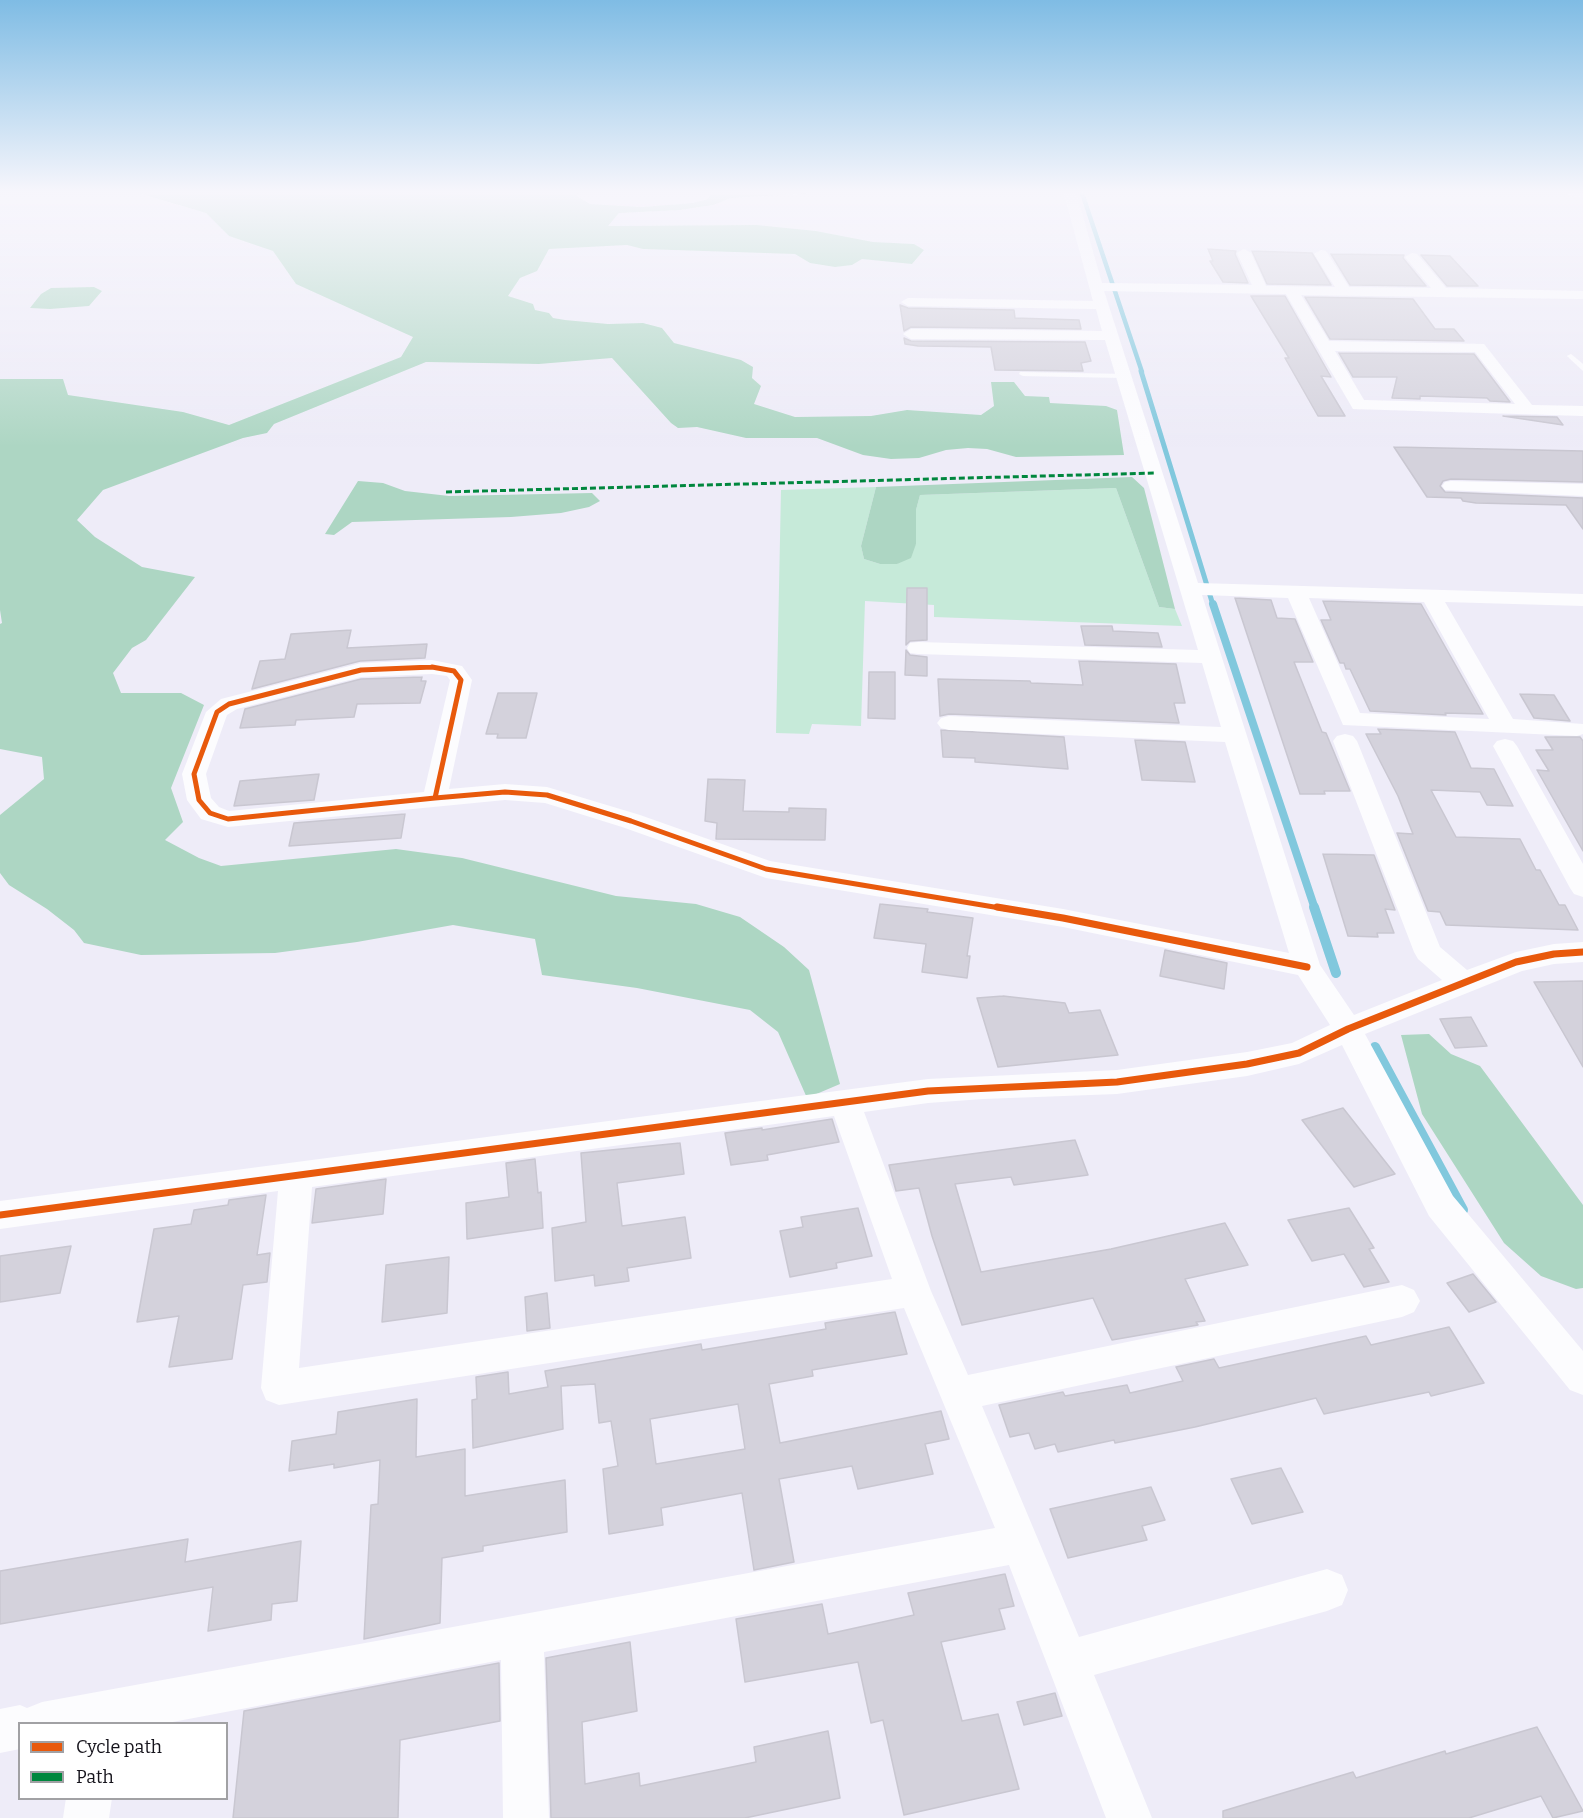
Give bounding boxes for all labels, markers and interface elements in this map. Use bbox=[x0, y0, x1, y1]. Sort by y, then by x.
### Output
legend bbox=[18, 1722, 228, 1800]
text: Cycle path bbox=[76, 1736, 162, 1758]
text: Path bbox=[76, 1766, 114, 1788]

